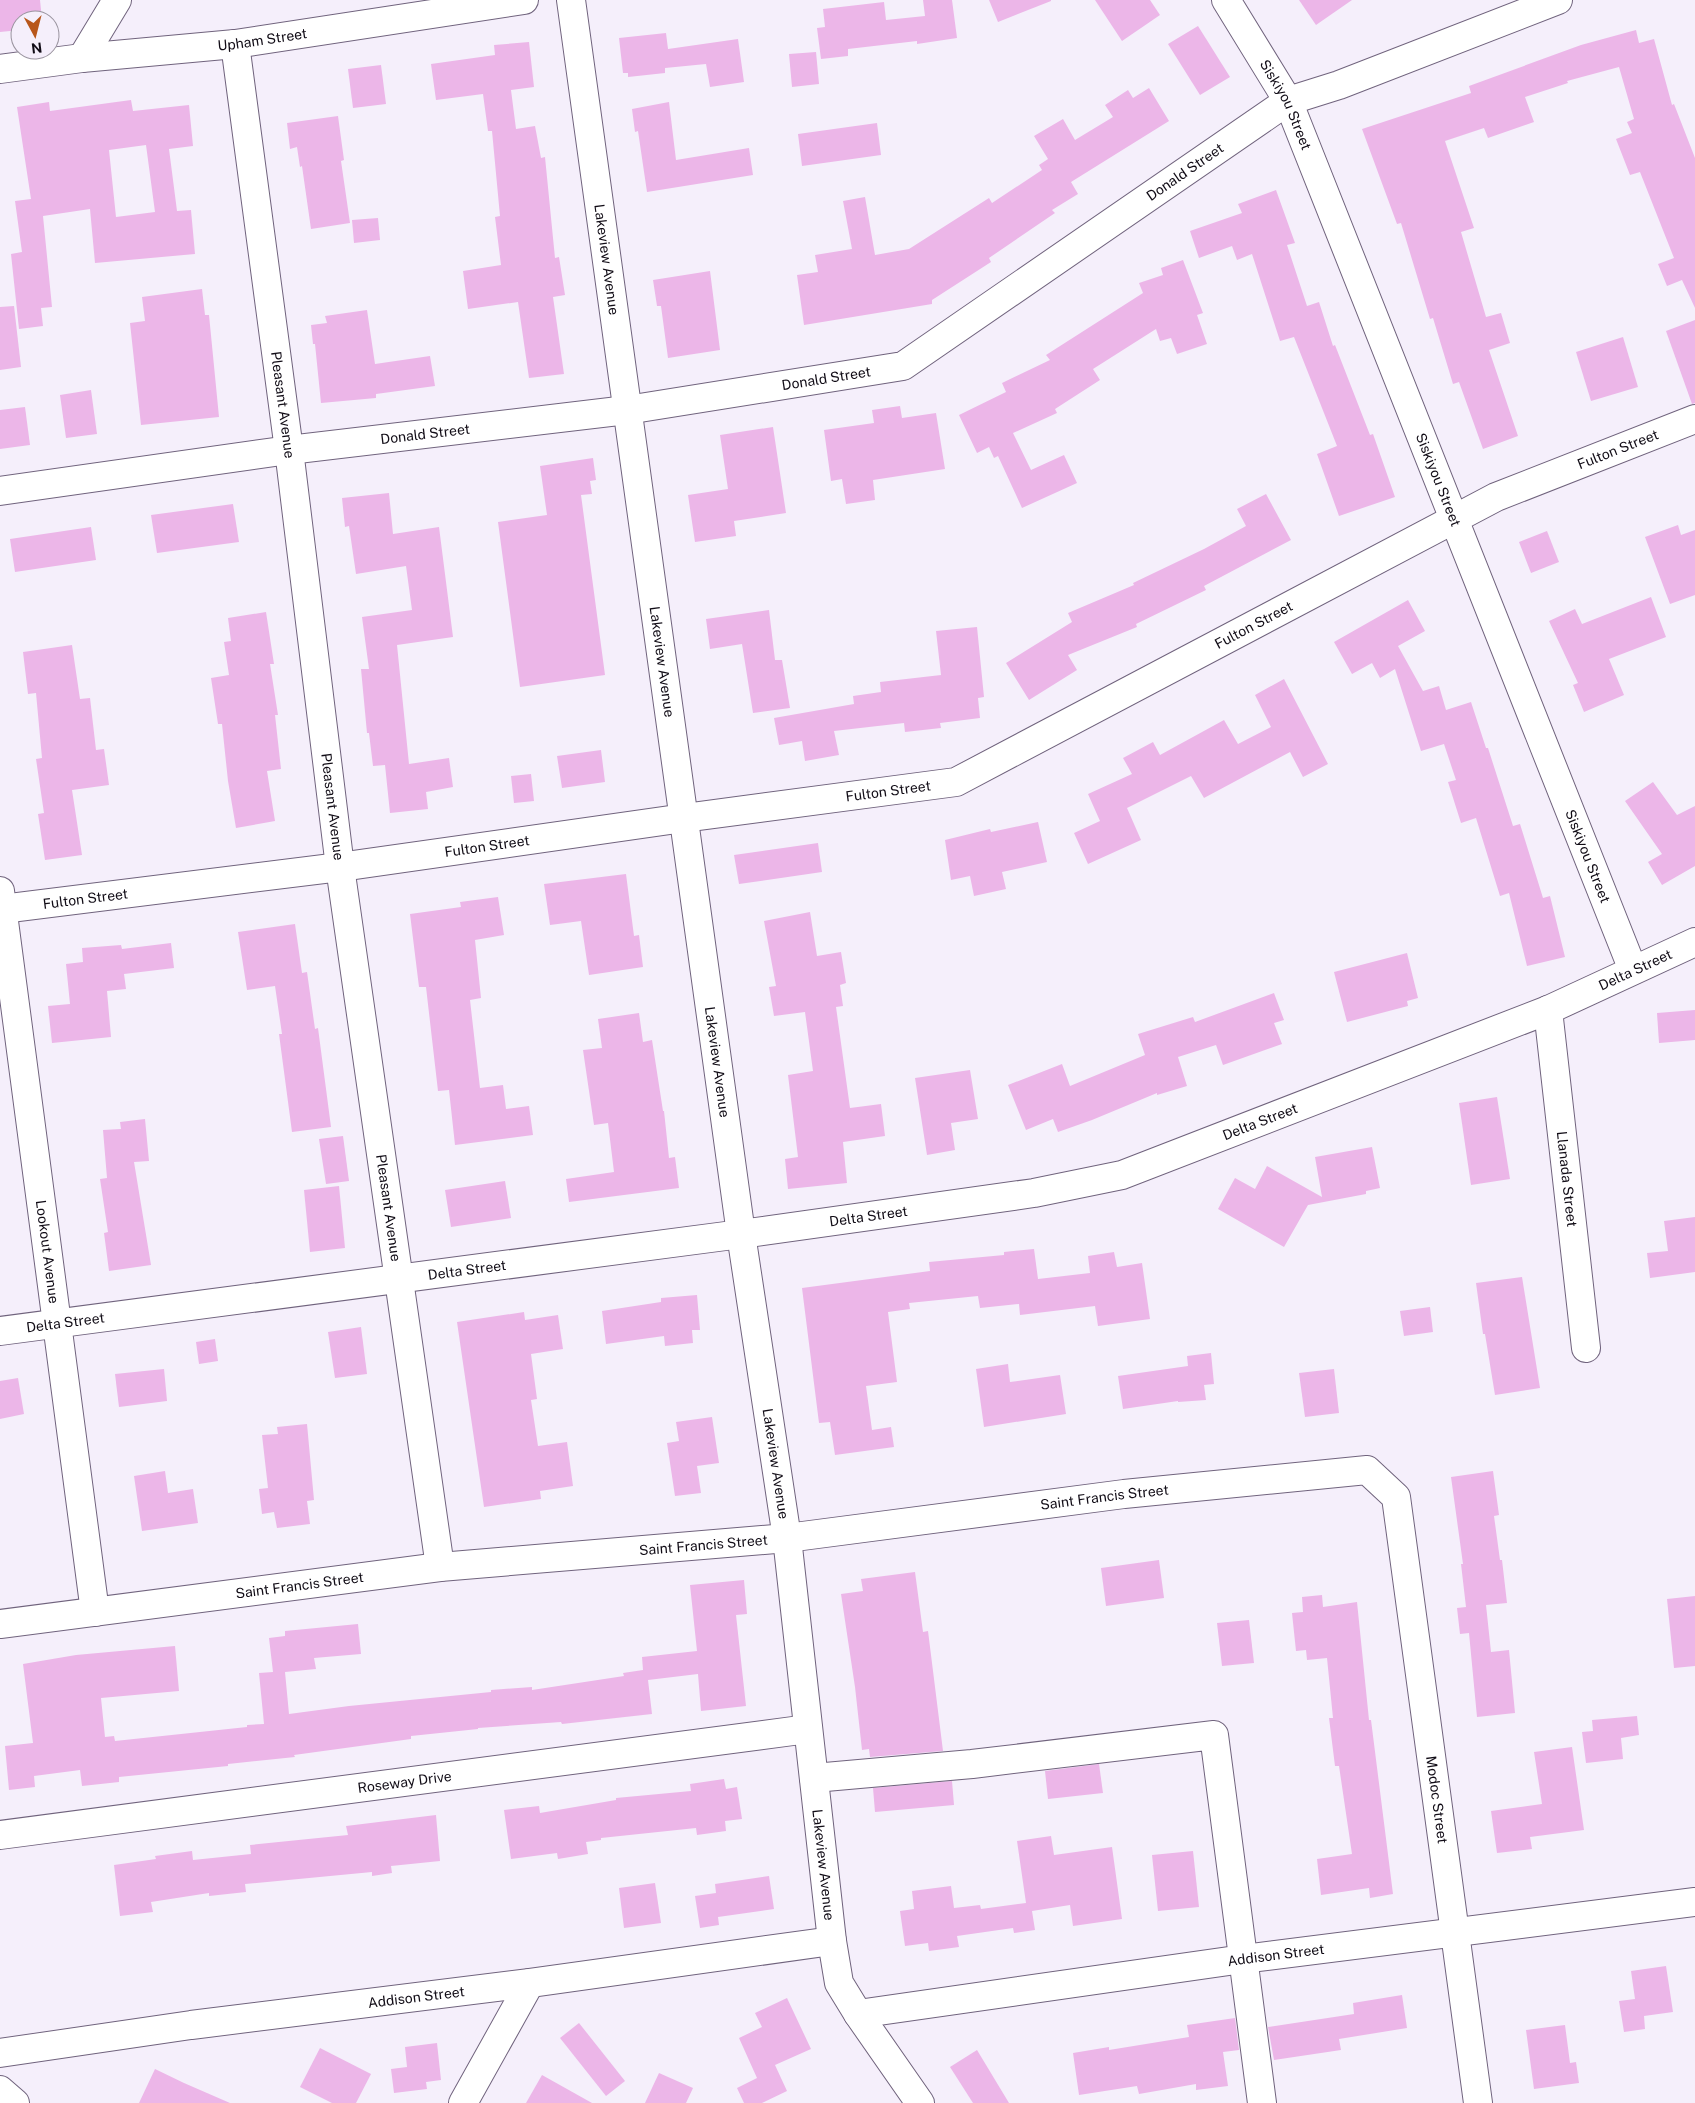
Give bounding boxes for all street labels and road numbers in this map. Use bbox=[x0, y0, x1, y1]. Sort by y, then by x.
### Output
street label: Upham Street bbox=[217, 25, 308, 54]
street label: Siskiyou Street bbox=[1257, 57, 1315, 152]
street label: Donald Street bbox=[1143, 140, 1227, 204]
street label: Lakeview Avenue bbox=[591, 203, 622, 316]
street label: Pleasant Avenue bbox=[268, 350, 298, 459]
street label: Donald Street bbox=[781, 363, 872, 393]
street label: Donald Street bbox=[380, 421, 471, 447]
street label: Fulton Street bbox=[1575, 426, 1661, 472]
street label: Siskiyou Street bbox=[1413, 431, 1464, 529]
street label: Fulton Street bbox=[1212, 598, 1295, 652]
street label: Lakeview Avenue bbox=[647, 605, 678, 718]
street label: Pleasant Avenue bbox=[318, 752, 347, 861]
street label: Fulton Street bbox=[845, 777, 932, 805]
street label: Siskiyou Street bbox=[1562, 807, 1614, 905]
street label: Fulton Street bbox=[443, 832, 530, 860]
street label: Fulton Street bbox=[42, 885, 129, 912]
street label: Delta Street bbox=[1596, 946, 1674, 993]
street label: Lakeview Avenue bbox=[702, 1006, 733, 1118]
street label: Delta Street bbox=[1220, 1100, 1300, 1143]
street label: Llanada Street bbox=[1554, 1130, 1580, 1228]
street label: Pleasant Avenue bbox=[373, 1153, 404, 1262]
street label: Lookout Avenue bbox=[33, 1199, 62, 1305]
street label: Delta Street bbox=[828, 1203, 909, 1230]
street label: Delta Street bbox=[427, 1257, 507, 1283]
street label: Delta Street bbox=[25, 1309, 106, 1335]
street label: Lakeview Avenue bbox=[759, 1407, 792, 1520]
street label: Saint Francis Street bbox=[1039, 1482, 1169, 1513]
street label: Saint Francis Street bbox=[638, 1532, 768, 1558]
street label: Saint Francis Street bbox=[234, 1569, 365, 1601]
street label: Modoc Street bbox=[1423, 1755, 1451, 1845]
street label: Roseway Drive bbox=[357, 1768, 453, 1796]
street label: Lakeview Avenue bbox=[809, 1808, 838, 1921]
street label: Addison Street bbox=[1226, 1941, 1325, 1969]
street label: Addison Street bbox=[367, 1983, 466, 2011]

